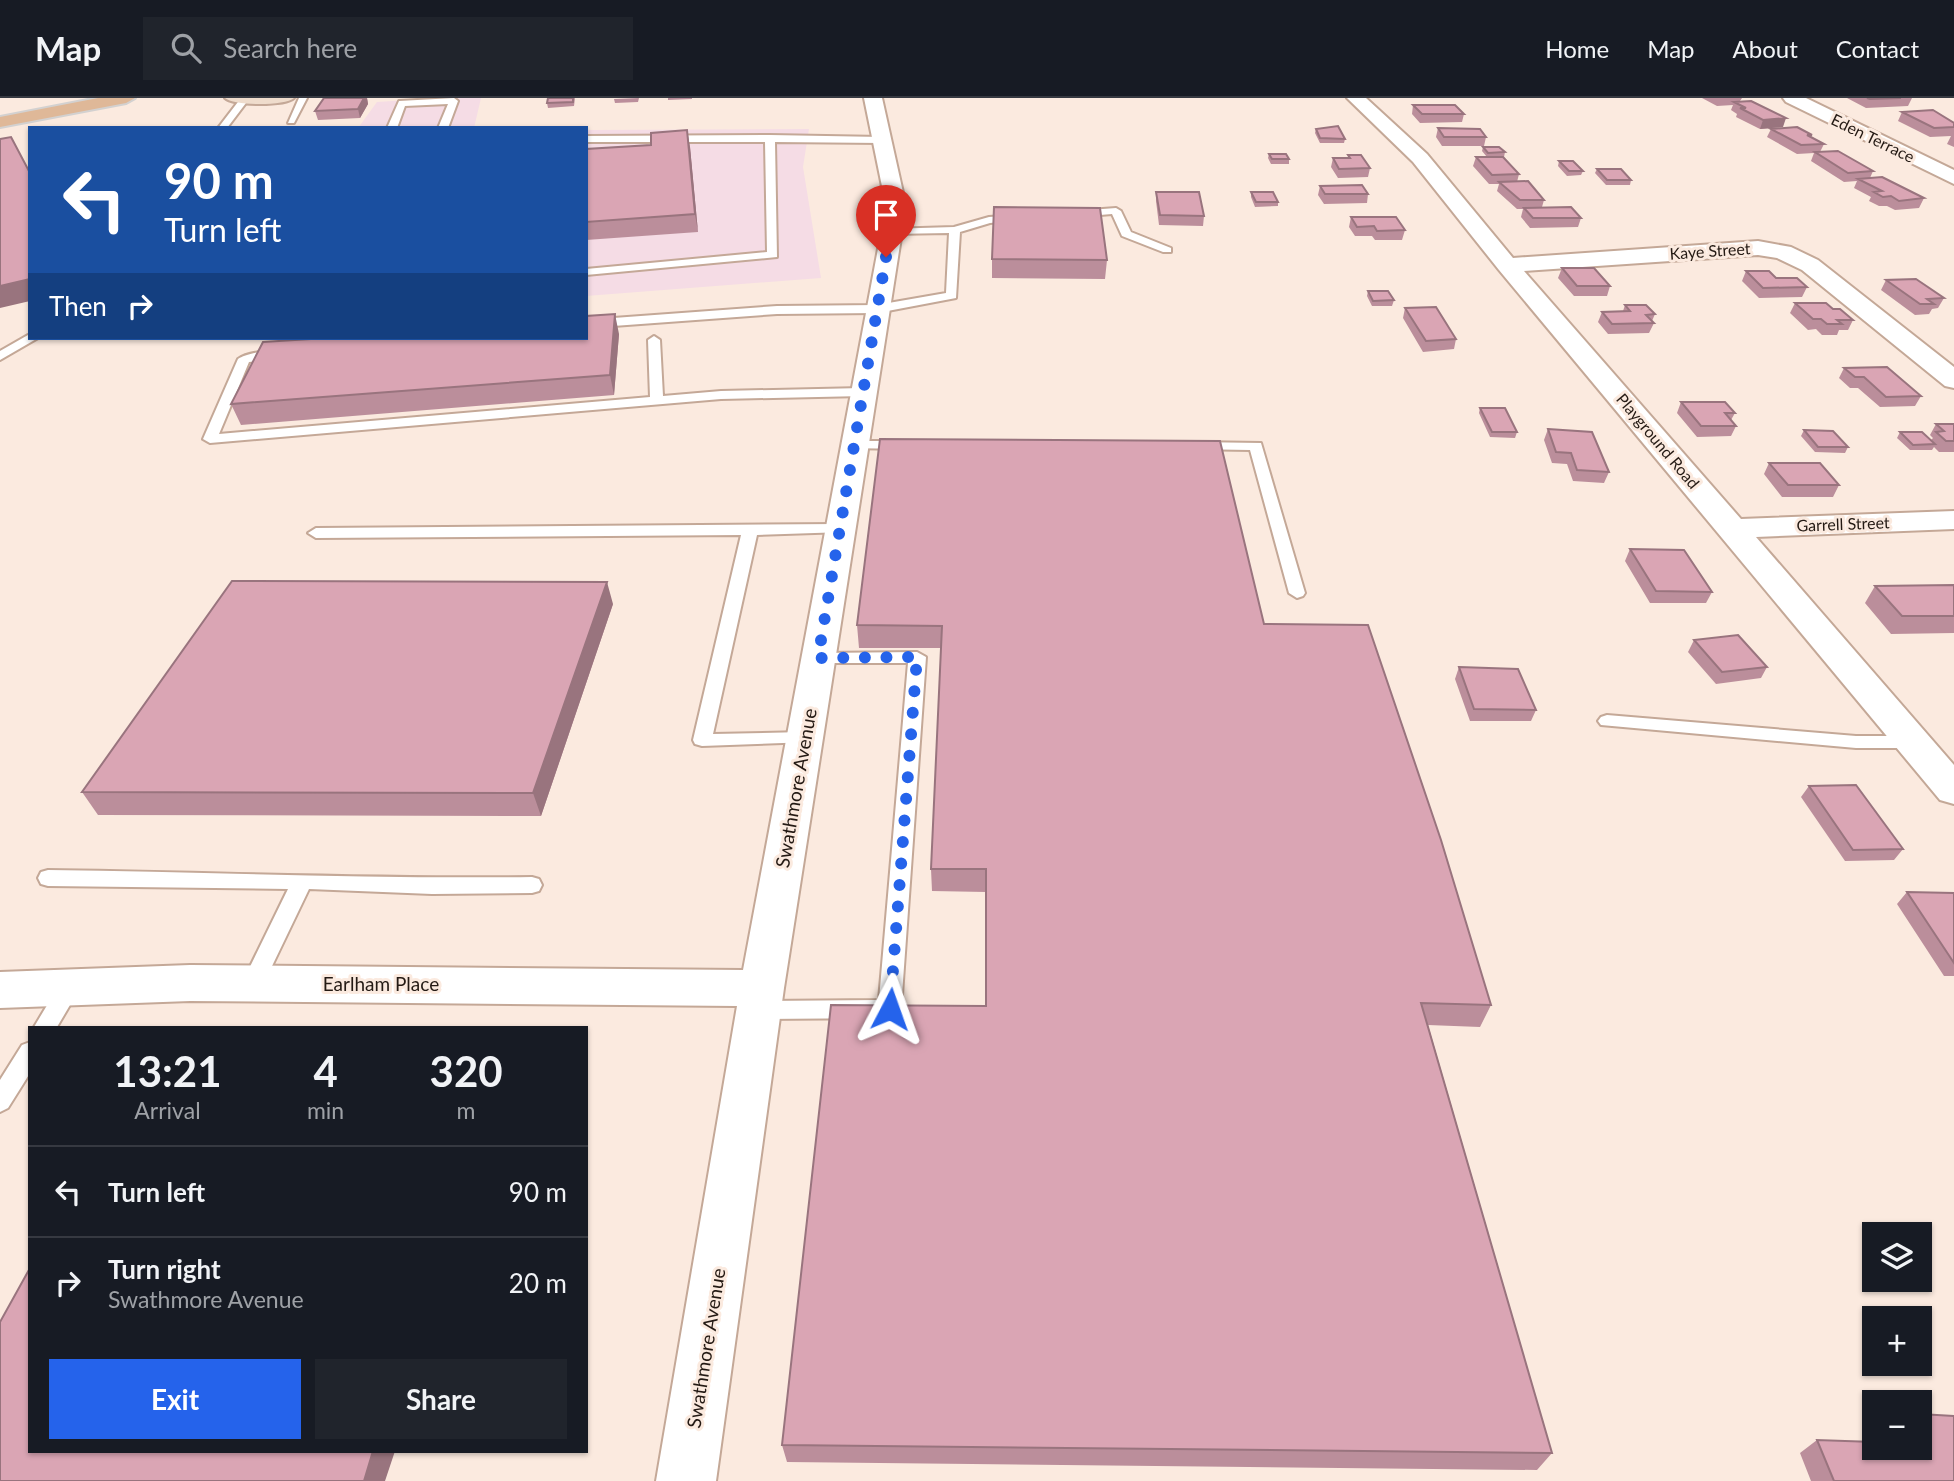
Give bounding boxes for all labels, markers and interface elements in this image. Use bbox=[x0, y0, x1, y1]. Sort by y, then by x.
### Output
search box bbox=[143, 17, 633, 80]
text: Map bbox=[35, 28, 101, 68]
icon: search bbox=[167, 29, 205, 67]
text: Search here bbox=[223, 32, 357, 64]
text: Home bbox=[1545, 34, 1609, 63]
text: Map bbox=[1647, 34, 1695, 63]
text: About bbox=[1733, 34, 1798, 63]
text: Contact bbox=[1836, 34, 1919, 63]
street label: Eden Terrace bbox=[1829, 109, 1918, 166]
text: 90 m bbox=[164, 151, 274, 209]
icon: left bbox=[49, 154, 140, 245]
pin bbox=[856, 185, 916, 257]
icon: arrive bbox=[867, 196, 905, 234]
text: Turn left bbox=[164, 210, 281, 249]
street label: Kaye Street bbox=[1669, 238, 1751, 263]
icon: right bbox=[121, 287, 159, 325]
text: Then bbox=[49, 290, 107, 322]
street label: Playground Road bbox=[1613, 389, 1704, 492]
street label: Garrell Street bbox=[1796, 512, 1890, 535]
street label: Swathmore Avenue bbox=[770, 706, 821, 869]
street label: Earlham Place bbox=[323, 972, 439, 995]
position arrow bbox=[853, 972, 927, 1046]
text: 13:21 bbox=[113, 1046, 222, 1096]
text: 4 bbox=[313, 1046, 338, 1096]
text: 320 bbox=[430, 1046, 503, 1096]
text: Arrival bbox=[134, 1096, 201, 1124]
text: min bbox=[307, 1096, 344, 1124]
text: m bbox=[457, 1096, 476, 1124]
icon: left bbox=[49, 1173, 87, 1211]
text: Turn left bbox=[108, 1176, 205, 1208]
text: 90 m bbox=[509, 1176, 567, 1208]
map controls bbox=[1862, 1222, 1932, 1460]
button: layers bbox=[1862, 1222, 1932, 1292]
text: Turn right bbox=[108, 1253, 221, 1285]
icon: right bbox=[49, 1264, 87, 1302]
street label: Swathmore Avenue bbox=[682, 1266, 730, 1430]
text: 20 m bbox=[509, 1267, 567, 1299]
text: Swathmore Avenue bbox=[108, 1285, 304, 1313]
button: + bbox=[1862, 1306, 1932, 1376]
button: Exit bbox=[49, 1359, 301, 1439]
button: Share bbox=[315, 1359, 567, 1439]
button: − bbox=[1862, 1390, 1932, 1460]

